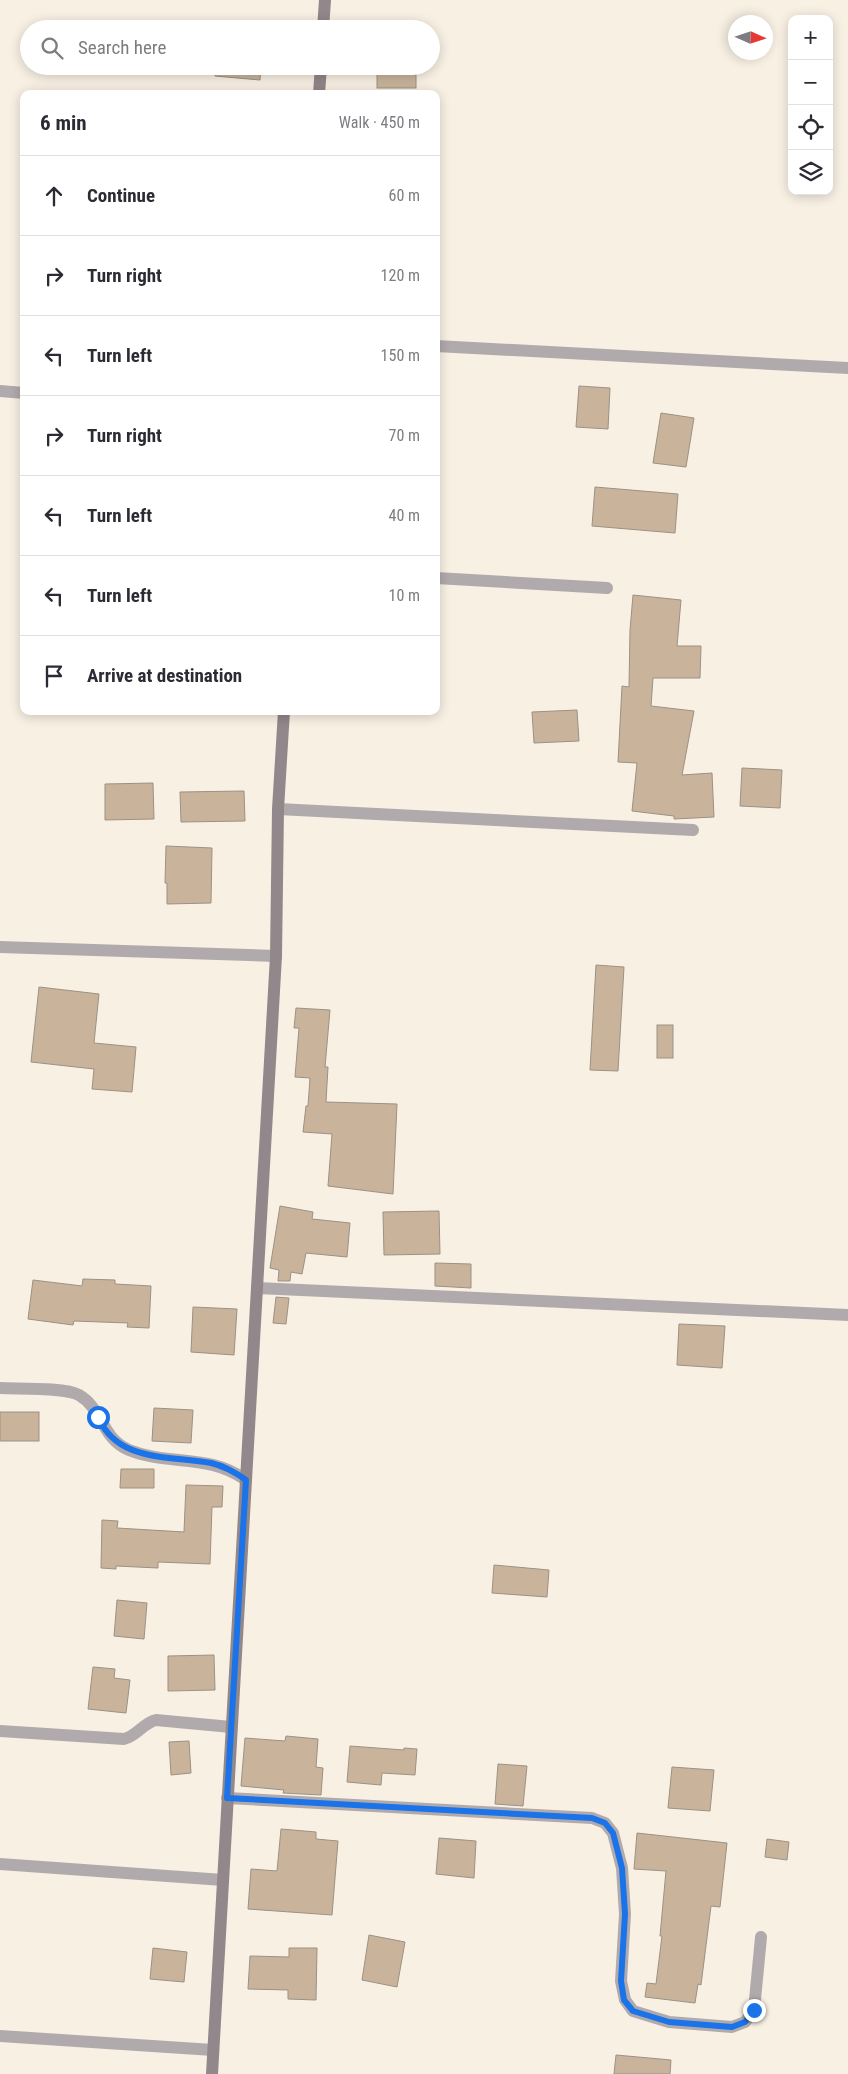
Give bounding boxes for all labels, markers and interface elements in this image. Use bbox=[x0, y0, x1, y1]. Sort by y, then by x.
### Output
north arrow bbox=[728, 15, 773, 60]
map controls bbox=[788, 15, 833, 195]
button: + bbox=[788, 15, 833, 60]
search box bbox=[20, 20, 440, 75]
icon: search bbox=[38, 34, 66, 62]
text: Search here bbox=[78, 36, 166, 59]
button: − bbox=[788, 60, 833, 105]
button: locate bbox=[788, 105, 833, 150]
text: 6 min bbox=[40, 111, 87, 135]
text: Walk · 450 m bbox=[339, 113, 420, 132]
button: layers bbox=[788, 150, 833, 195]
icon: ahead bbox=[40, 182, 68, 210]
text: Continue bbox=[87, 184, 155, 207]
text: 60 m bbox=[388, 186, 420, 205]
icon: right bbox=[40, 262, 68, 290]
text: Turn right bbox=[87, 264, 162, 287]
text: 120 m bbox=[381, 266, 420, 285]
icon: left bbox=[40, 342, 68, 370]
text: Turn left bbox=[87, 344, 152, 367]
text: 150 m bbox=[381, 346, 420, 365]
icon: right bbox=[40, 422, 68, 450]
text: Turn right bbox=[87, 424, 162, 447]
text: 70 m bbox=[388, 426, 420, 445]
icon: left bbox=[40, 502, 68, 530]
text: Turn left bbox=[87, 504, 152, 527]
text: 40 m bbox=[388, 506, 420, 525]
icon: left bbox=[40, 582, 68, 610]
text: Turn left bbox=[87, 584, 152, 607]
text: 10 m bbox=[388, 586, 420, 605]
icon: arrive bbox=[40, 662, 68, 690]
text: Arrive at destination bbox=[87, 664, 242, 687]
route start bbox=[87, 1406, 110, 1429]
route end bbox=[743, 1999, 766, 2022]

